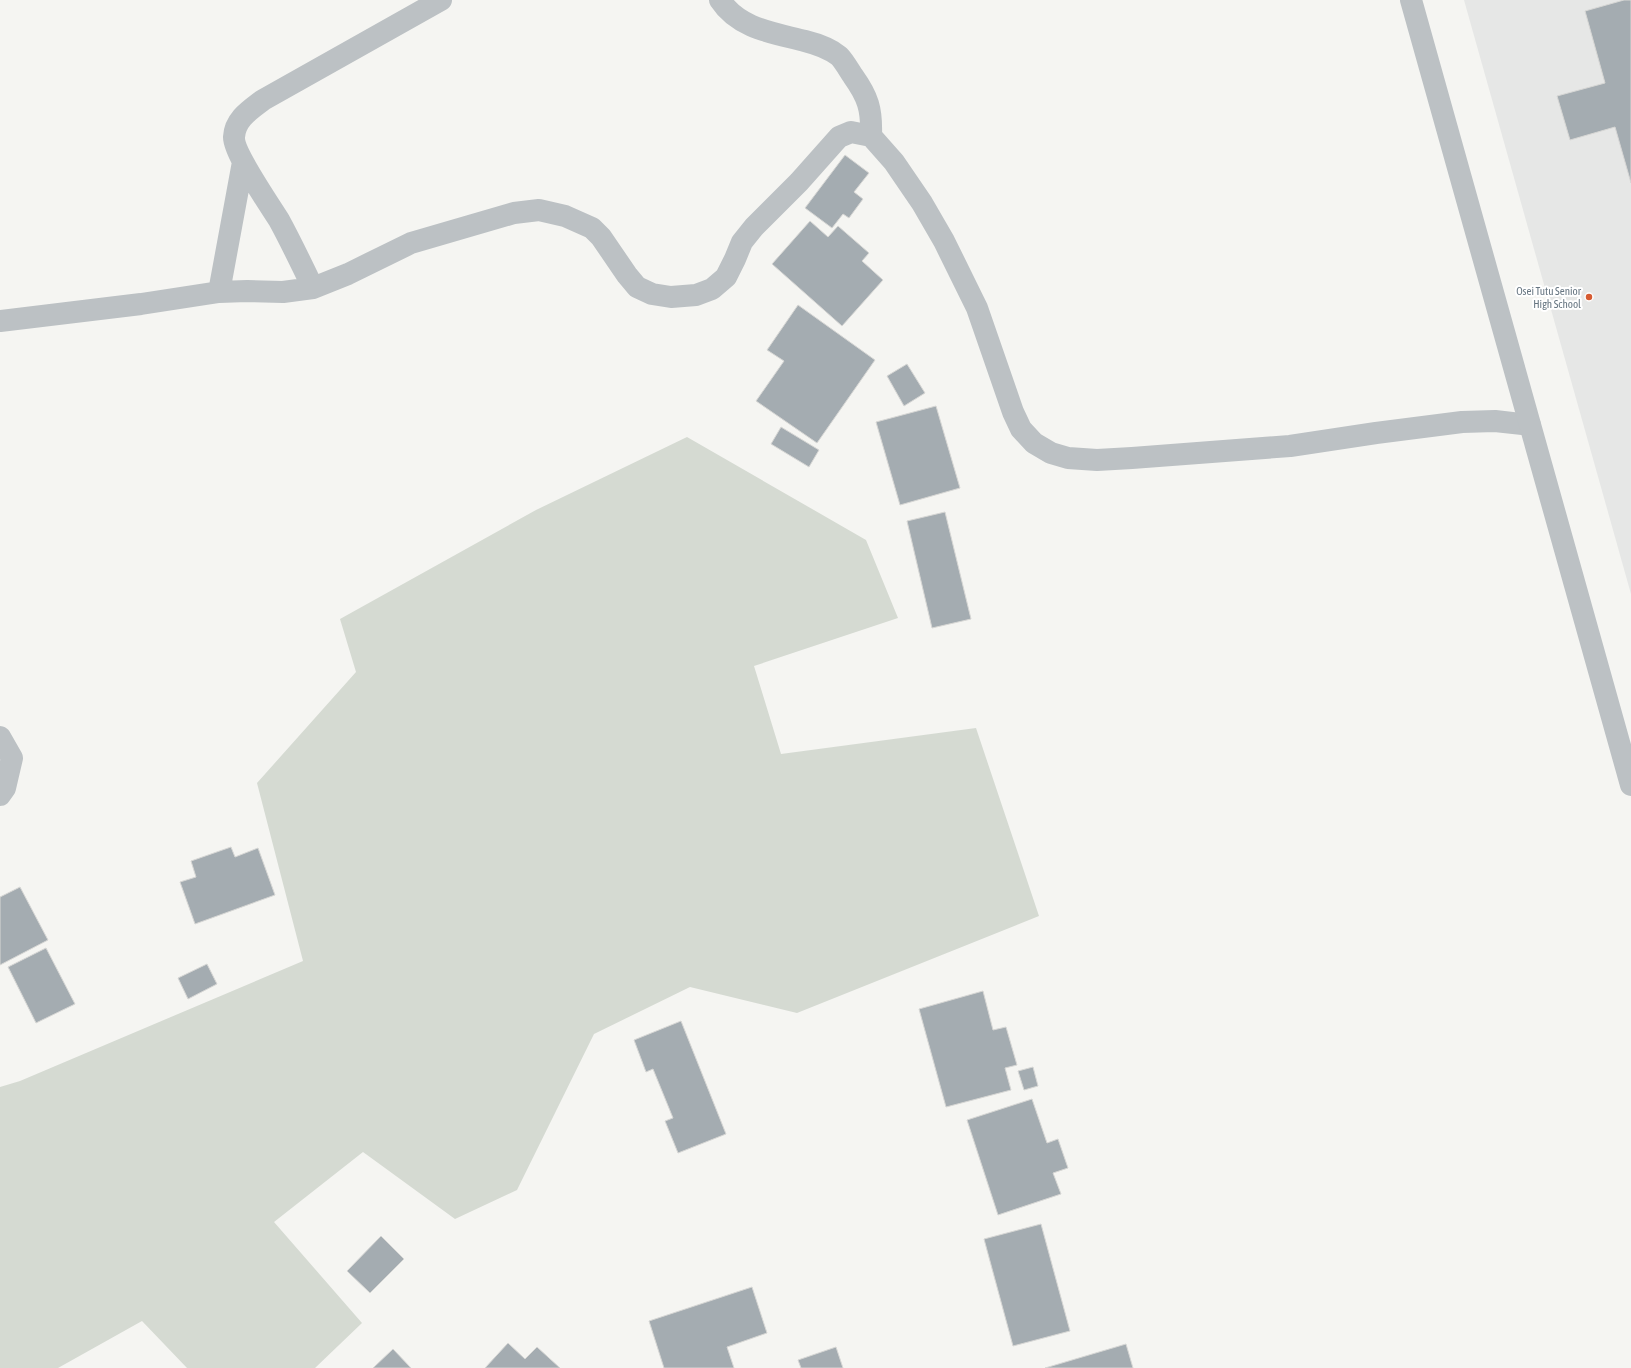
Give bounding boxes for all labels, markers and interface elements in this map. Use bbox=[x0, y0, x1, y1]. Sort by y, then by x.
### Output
place label: Osei Tutu Senior High School bbox=[1516, 285, 1582, 310]
marker: Osei Tutu Senior High School bbox=[1584, 292, 1594, 302]

